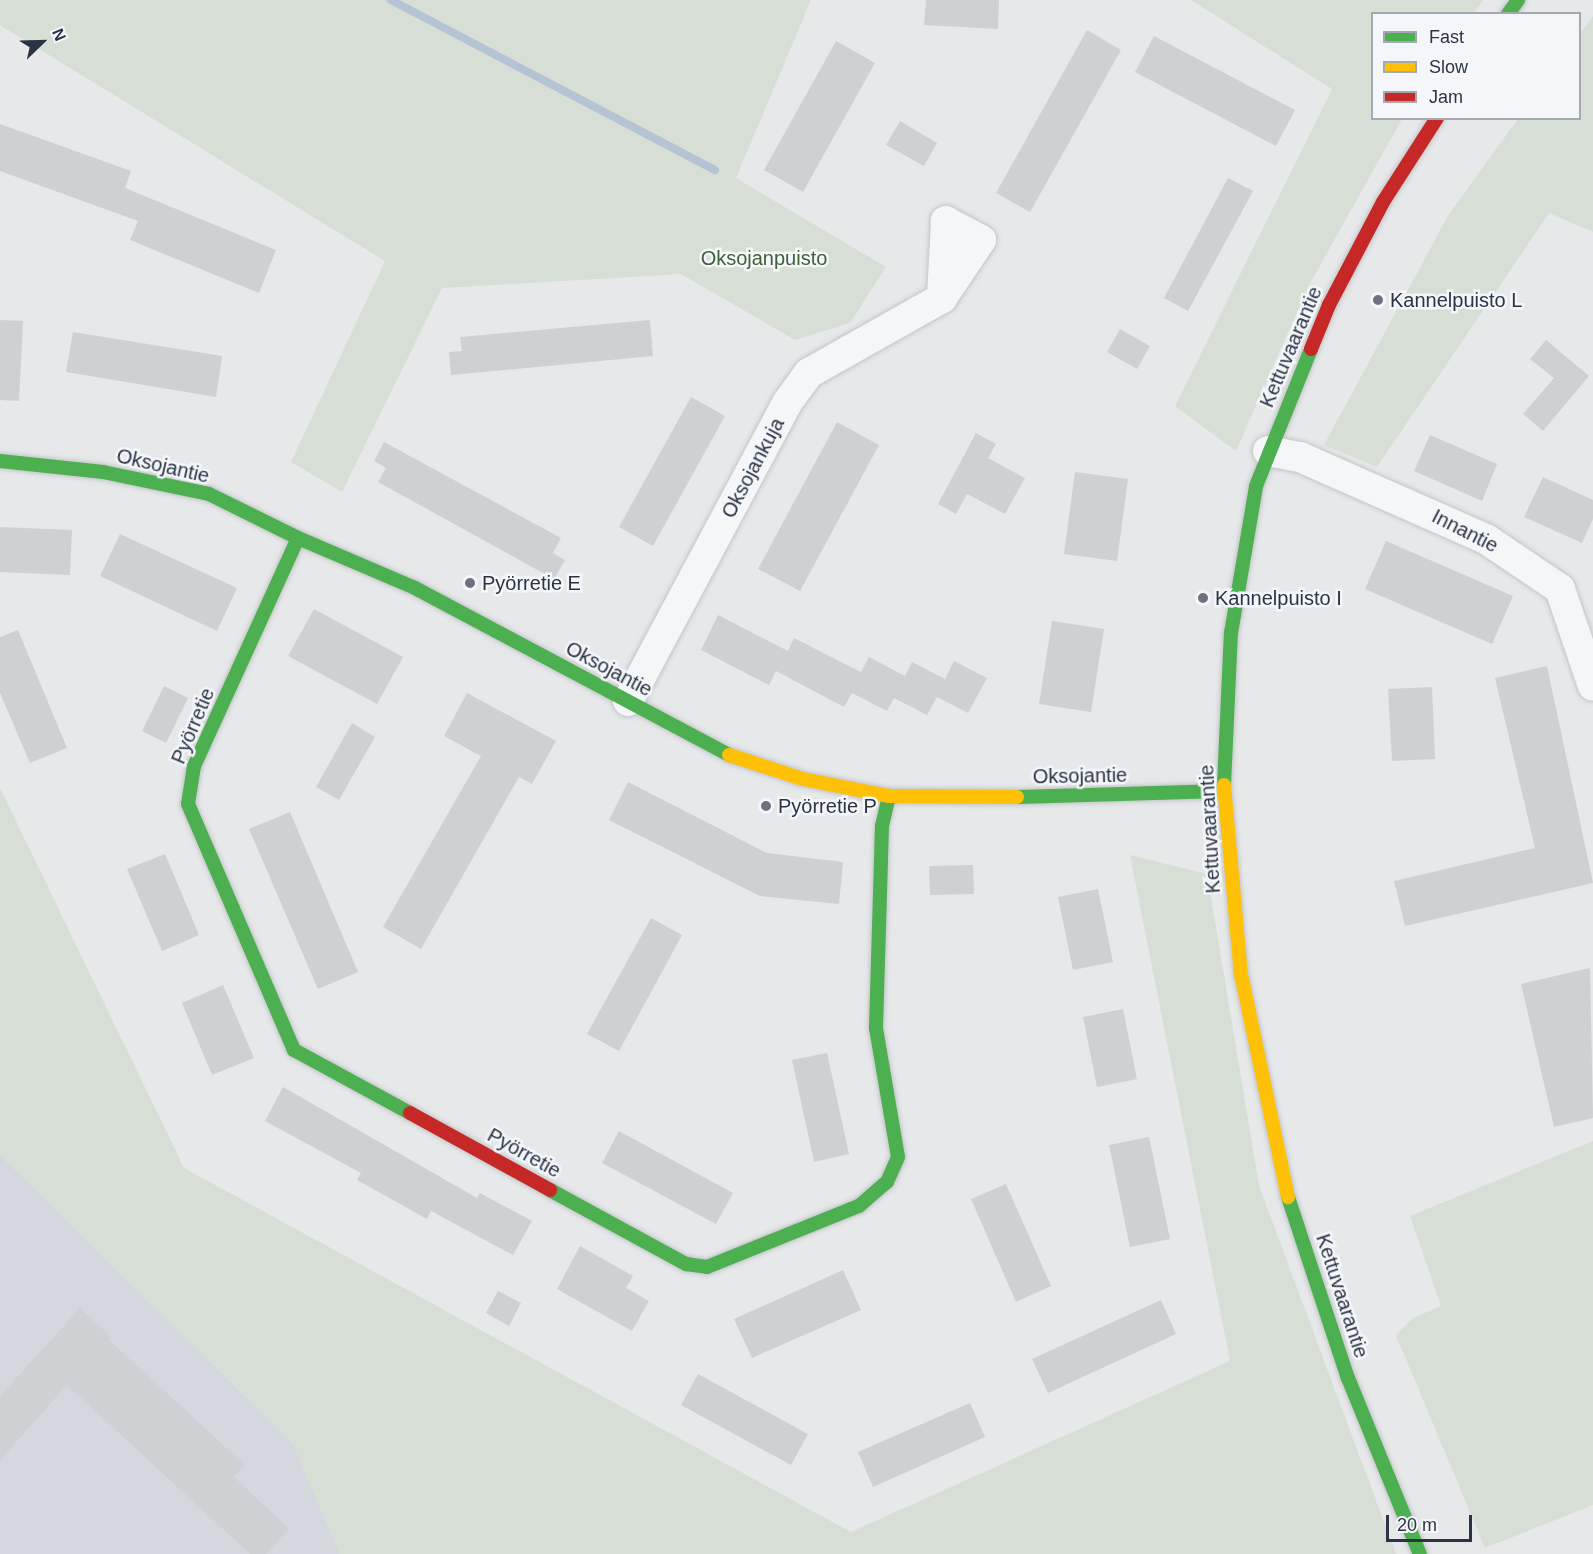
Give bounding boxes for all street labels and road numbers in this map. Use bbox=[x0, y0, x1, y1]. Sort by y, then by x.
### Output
street label: Kettuvaarantie bbox=[1255, 283, 1327, 411]
street label: Oksojankuja bbox=[717, 414, 789, 522]
street label: Oksojantie bbox=[114, 444, 212, 488]
street label: Innantie bbox=[1428, 504, 1502, 558]
street label: Oksojantie bbox=[562, 636, 656, 702]
street label: Pyörretie bbox=[166, 684, 220, 768]
street label: Oksojantie bbox=[1033, 763, 1127, 789]
street label: Kettuvaarantie bbox=[1195, 764, 1225, 894]
street label: Pyörretie bbox=[483, 1123, 565, 1183]
street label: Kettuvaarantie bbox=[1311, 1231, 1373, 1361]

